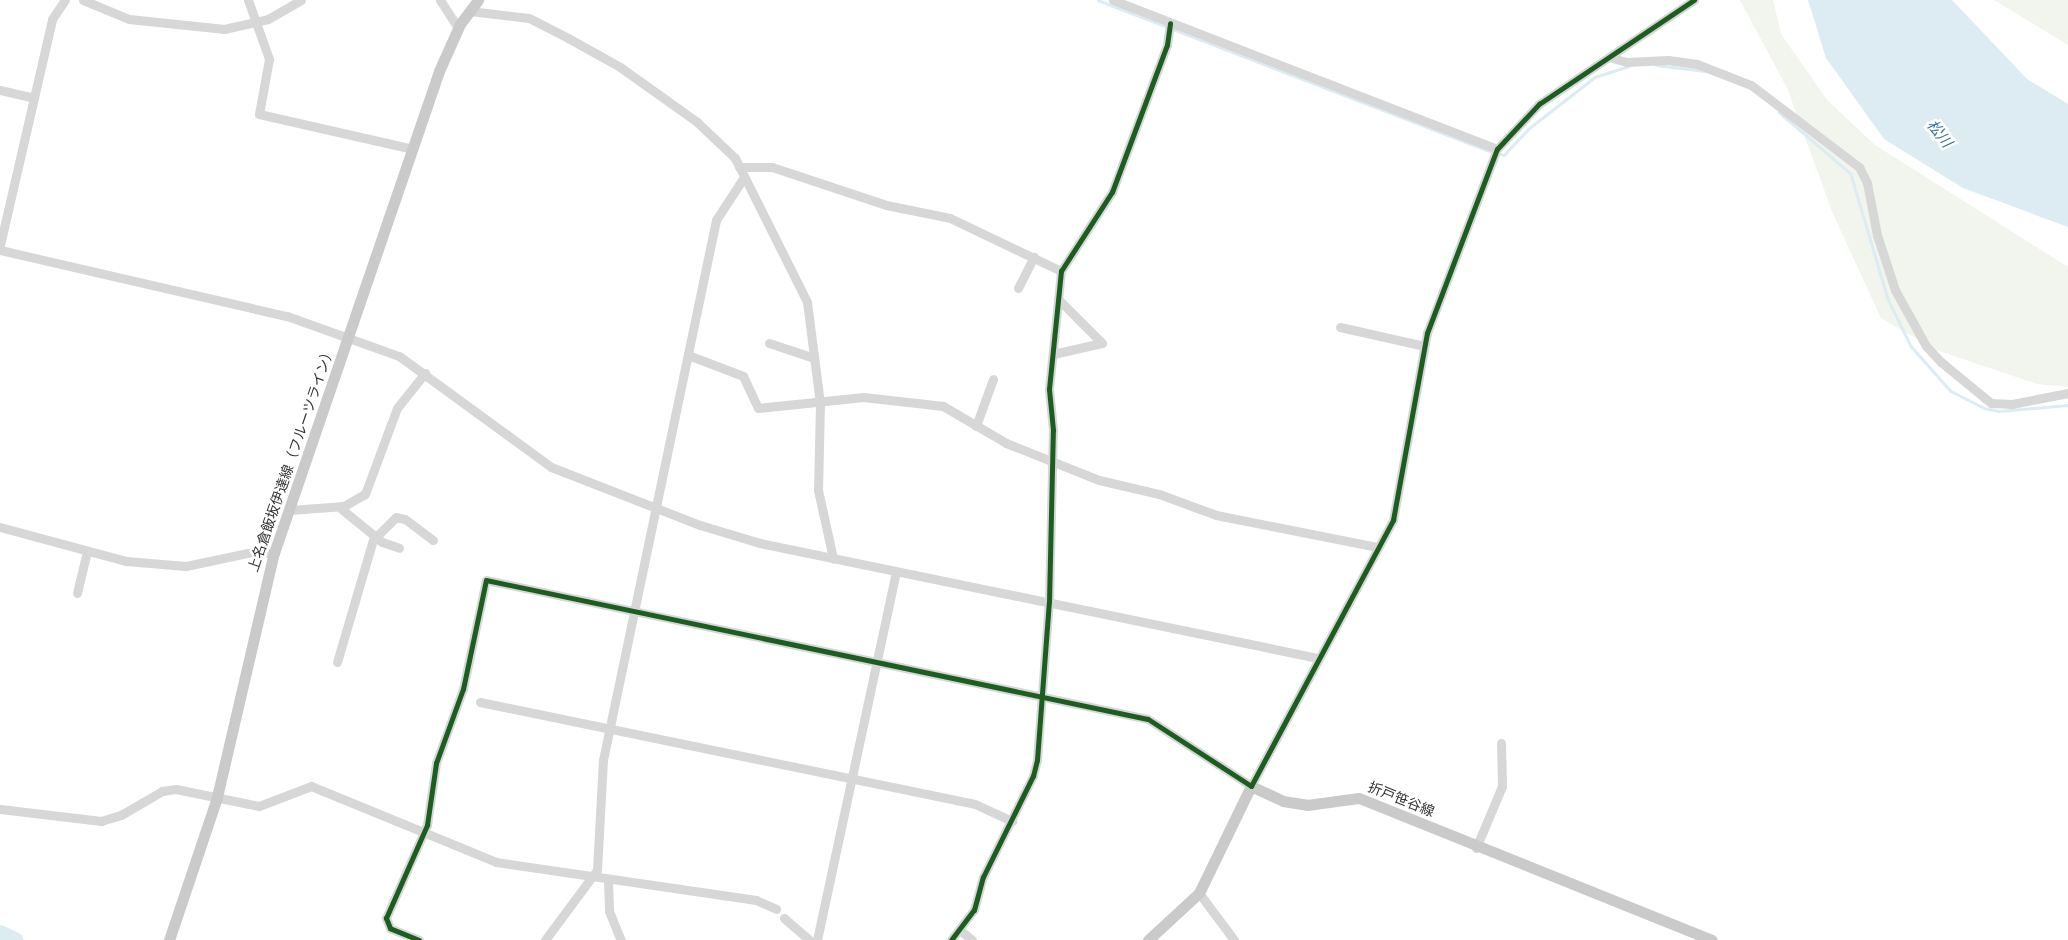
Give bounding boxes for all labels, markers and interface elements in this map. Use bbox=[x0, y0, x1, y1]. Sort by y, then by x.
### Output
water label: 松川 bbox=[1923, 117, 1955, 151]
street label: 上名倉飯坂伊達線（フルーツライン） bbox=[245, 344, 339, 574]
street label: 折戸笹谷線 bbox=[1365, 779, 1437, 821]

